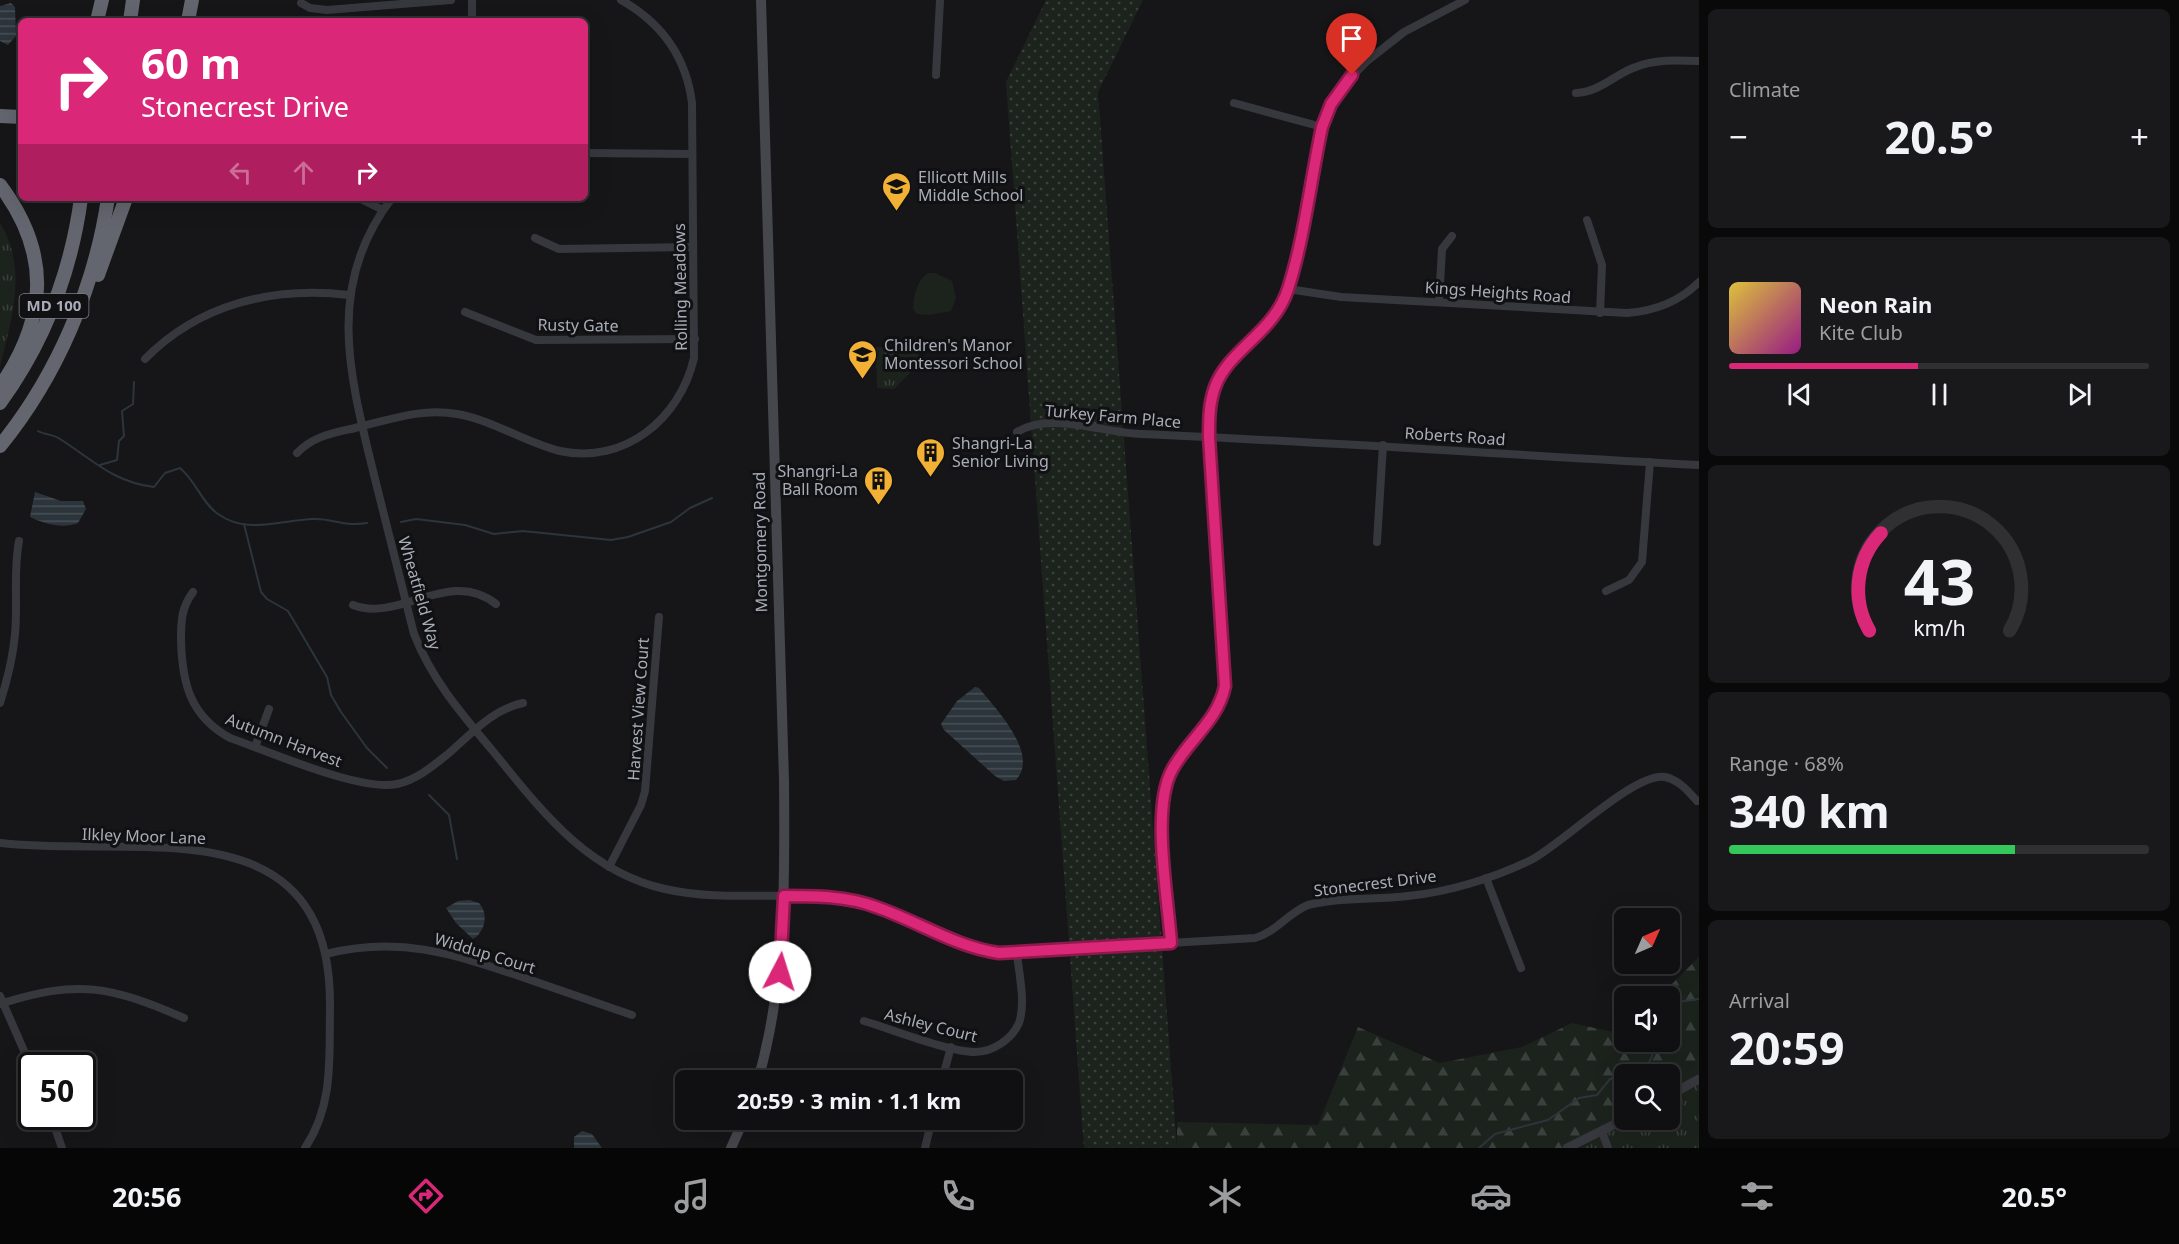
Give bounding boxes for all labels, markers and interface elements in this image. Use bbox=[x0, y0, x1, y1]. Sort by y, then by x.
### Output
pin bbox=[1326, 13, 1377, 75]
icon: arrive bbox=[1335, 22, 1368, 55]
text: 60 m bbox=[141, 34, 241, 91]
icon: right bbox=[42, 42, 120, 120]
text: Climate bbox=[1729, 76, 1800, 103]
text: Stonecrest Drive bbox=[141, 88, 349, 125]
text: 20.5° bbox=[1885, 106, 1993, 167]
text: − bbox=[1729, 114, 1748, 159]
text: + bbox=[2130, 114, 2149, 159]
icon: left bbox=[224, 156, 257, 189]
icon: ahead bbox=[287, 156, 320, 189]
icon: right bbox=[350, 156, 383, 189]
place label: Ellicott Mills Middle School bbox=[918, 166, 1023, 206]
school or university icon: Ellicott Mills Middle School bbox=[881, 170, 913, 212]
street label: Rolling Meadows bbox=[668, 223, 692, 351]
street label: Kings Heights Road bbox=[1424, 276, 1572, 308]
text: Neon Rain bbox=[1819, 289, 1932, 319]
road number: MD 100 bbox=[20, 294, 88, 318]
street label: Rusty Gate bbox=[537, 313, 619, 337]
text: Kite Club bbox=[1819, 319, 1903, 346]
place label: Children's Manor Montessori School bbox=[884, 334, 1023, 374]
school or university icon: Children's Manor Montessori School bbox=[847, 338, 879, 380]
icon: previous bbox=[1783, 378, 1816, 411]
icon: pause bbox=[1923, 378, 1956, 411]
icon: next bbox=[2063, 378, 2096, 411]
street label: Turkey Farm Place bbox=[1044, 399, 1182, 433]
street label: Roberts Road bbox=[1404, 421, 1506, 451]
place label: Shangri-La Senior Living bbox=[952, 432, 1049, 472]
building icon: Shangri-La Senior Living bbox=[915, 436, 947, 478]
place label: Shangri-La Ball Room bbox=[777, 460, 858, 500]
building icon: Shangri-La Ball Room bbox=[863, 464, 895, 506]
street label: Montgomery Road bbox=[748, 471, 772, 613]
street label: Wheatfield Way bbox=[393, 534, 447, 653]
text: 43 bbox=[1903, 538, 1975, 623]
text: km/h bbox=[1913, 613, 1965, 642]
street label: Harvest View Court bbox=[622, 636, 654, 781]
street label: Autumn Harvest bbox=[223, 708, 345, 772]
text: Range · 68% bbox=[1729, 750, 1844, 777]
text: 340 km bbox=[1729, 780, 1890, 841]
street label: Ilkley Moor Lane bbox=[82, 823, 206, 849]
street label: Stonecrest Drive bbox=[1312, 865, 1438, 901]
north arrow bbox=[1614, 908, 1680, 974]
map controls bbox=[1614, 908, 1680, 1130]
street label: Widdup Court bbox=[432, 927, 538, 979]
position arrow bbox=[748, 940, 812, 1004]
button: sound bbox=[1614, 986, 1680, 1052]
text: Arrival bbox=[1729, 987, 1790, 1014]
street label: Ashley Court bbox=[882, 1003, 980, 1047]
text: 20:59 bbox=[1729, 1017, 1845, 1078]
speed limit sign: 50 bbox=[18, 1052, 96, 1130]
button: search bbox=[1614, 1064, 1680, 1130]
text: 20:59 · 3 min · 1.1 km bbox=[737, 1085, 961, 1115]
icon: directions bbox=[405, 1175, 447, 1217]
icon: music bbox=[671, 1175, 713, 1217]
icon: phone bbox=[937, 1175, 979, 1217]
icon: climate bbox=[1204, 1175, 1246, 1217]
icon: car bbox=[1470, 1175, 1512, 1217]
icon: filters bbox=[1736, 1175, 1778, 1217]
text: 20:56 bbox=[112, 1178, 181, 1215]
text: 20.5° bbox=[2002, 1178, 2067, 1215]

